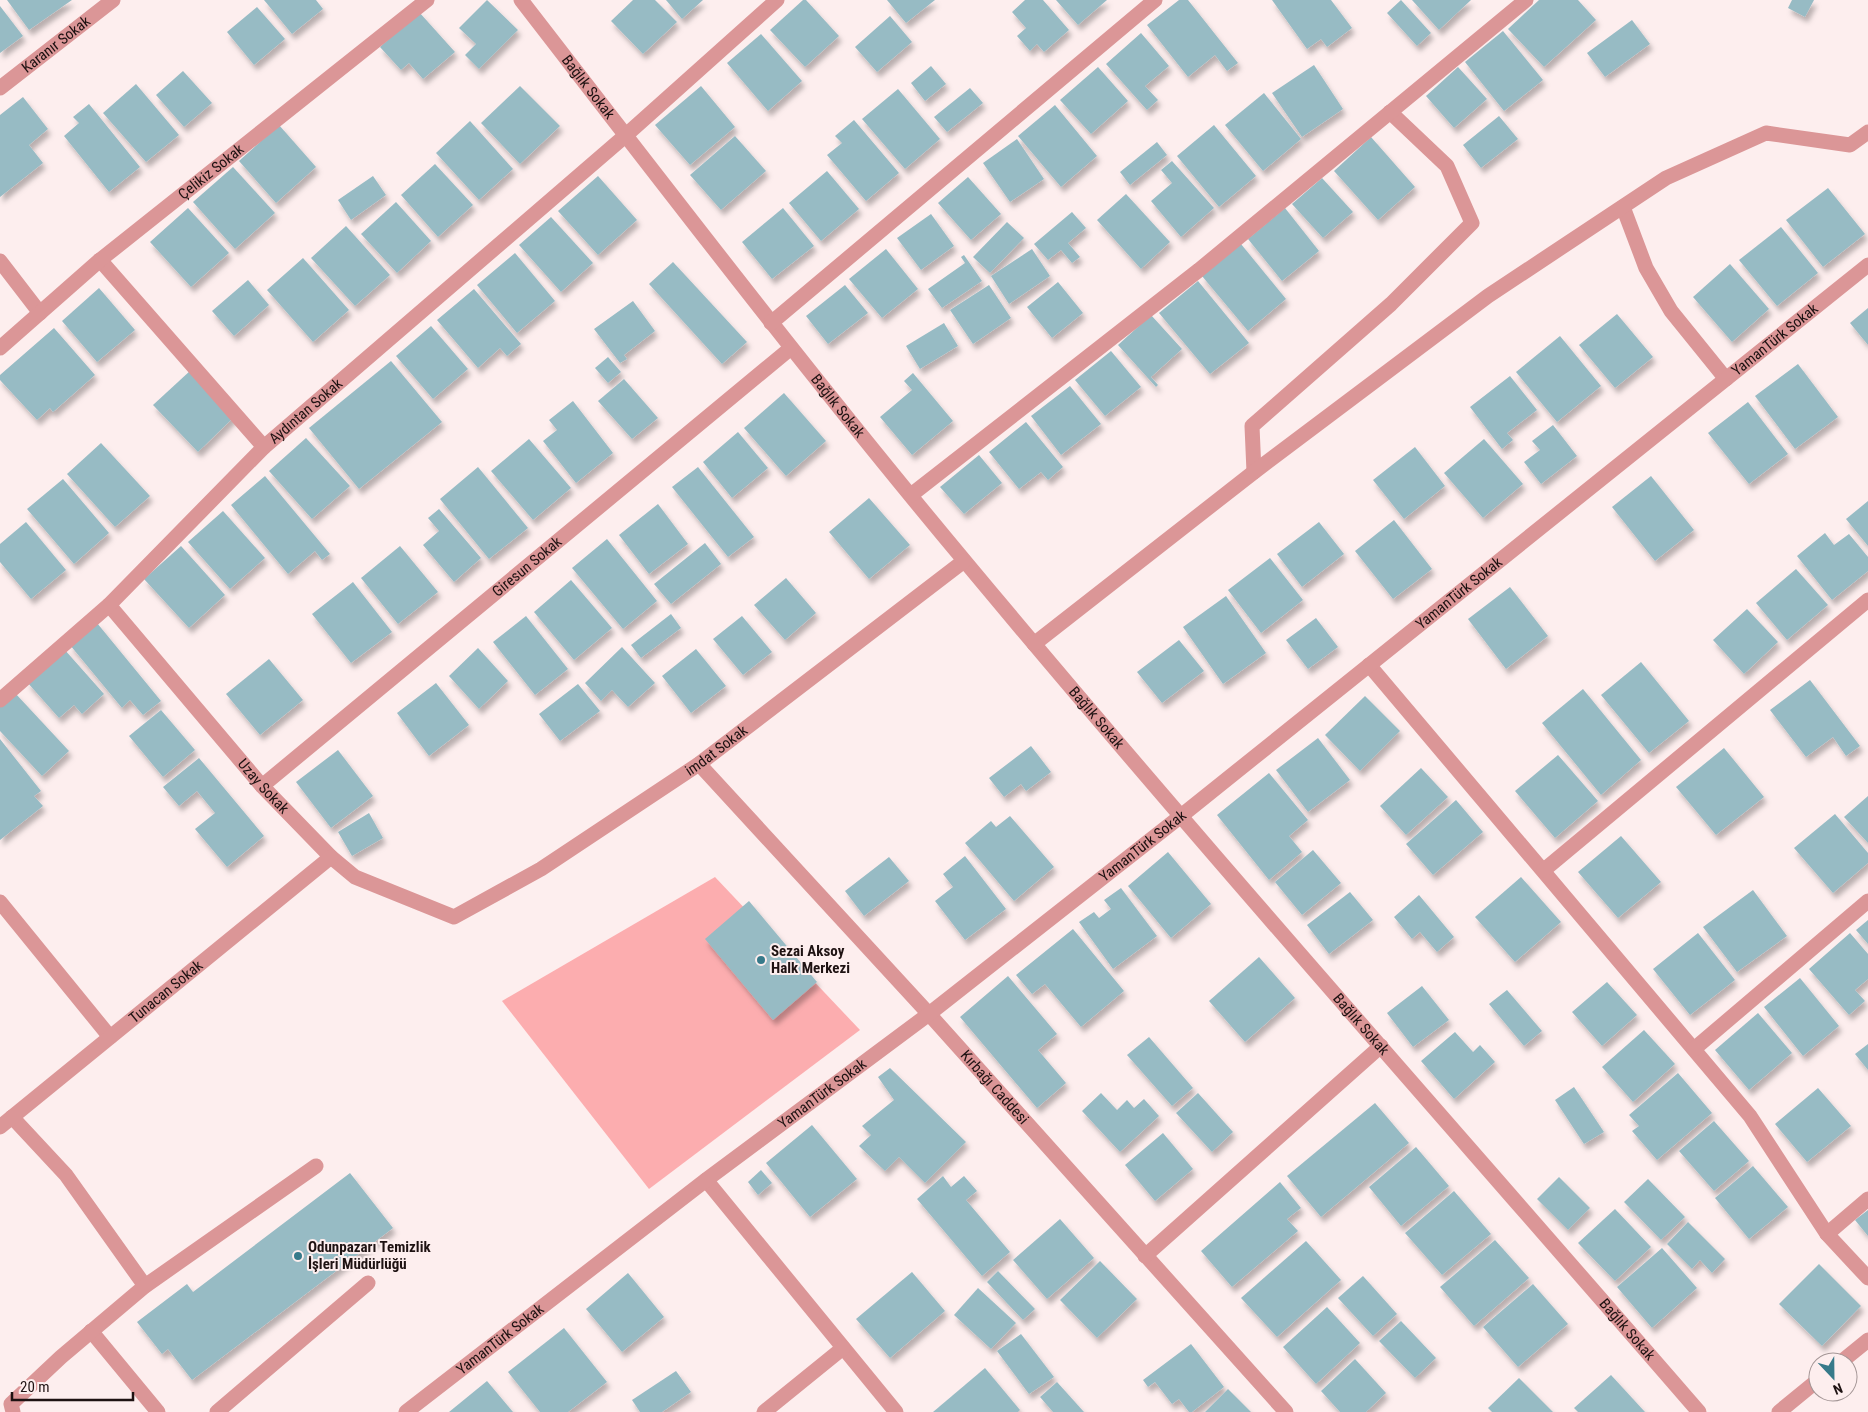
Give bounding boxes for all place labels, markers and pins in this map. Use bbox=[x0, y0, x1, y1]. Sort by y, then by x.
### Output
place label: Sezai Aksoy Halk Merkezi bbox=[771, 942, 850, 977]
marker: Sezai Aksoy Halk Merkezi bbox=[755, 954, 767, 966]
place label: Odunpazarı Temizlik İşleri Müdürlüğü bbox=[308, 1238, 431, 1273]
marker: Odunpazarı Temizlik İşleri Müdürlüğü bbox=[292, 1250, 304, 1262]

